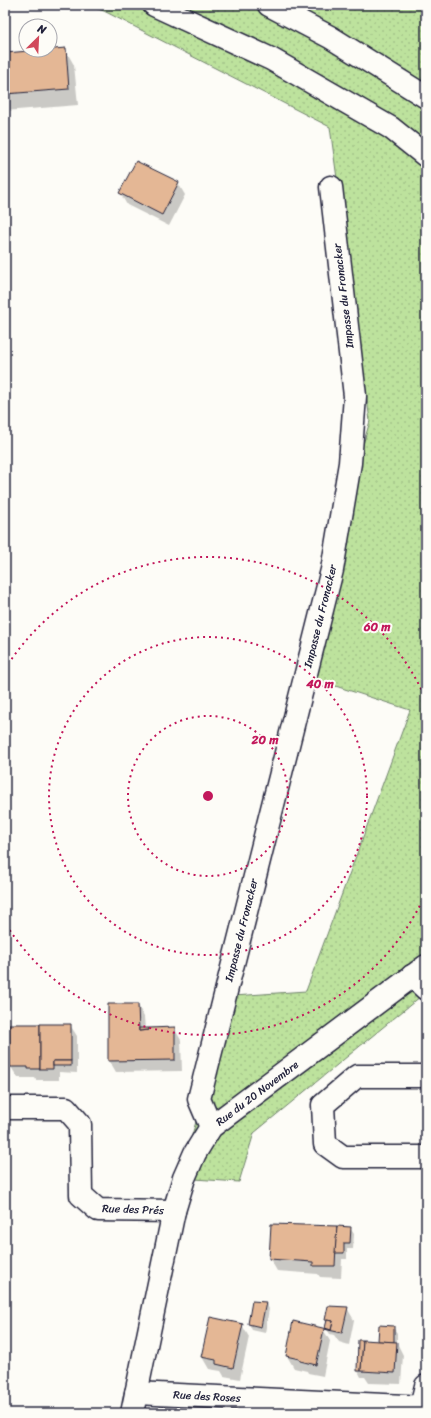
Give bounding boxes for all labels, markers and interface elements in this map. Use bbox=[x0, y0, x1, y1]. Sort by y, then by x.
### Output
north arrow bbox=[18, 18, 58, 58]
text: N bbox=[34, 19, 50, 40]
street label: Impasse du Fronacker bbox=[327, 241, 359, 350]
street label: Impasse du Fronacker bbox=[298, 561, 343, 671]
text: 60 m bbox=[363, 616, 391, 638]
text: 40 m bbox=[305, 673, 334, 695]
text: 20 m bbox=[251, 729, 279, 751]
centre of rings bbox=[201, 789, 215, 803]
street label: Impasse du Fronacker bbox=[219, 875, 264, 985]
street label: Rue du 20 Novembre bbox=[212, 1055, 303, 1131]
street label: Rue des Prés bbox=[102, 1199, 165, 1220]
street label: Rue des Roses bbox=[173, 1385, 242, 1408]

